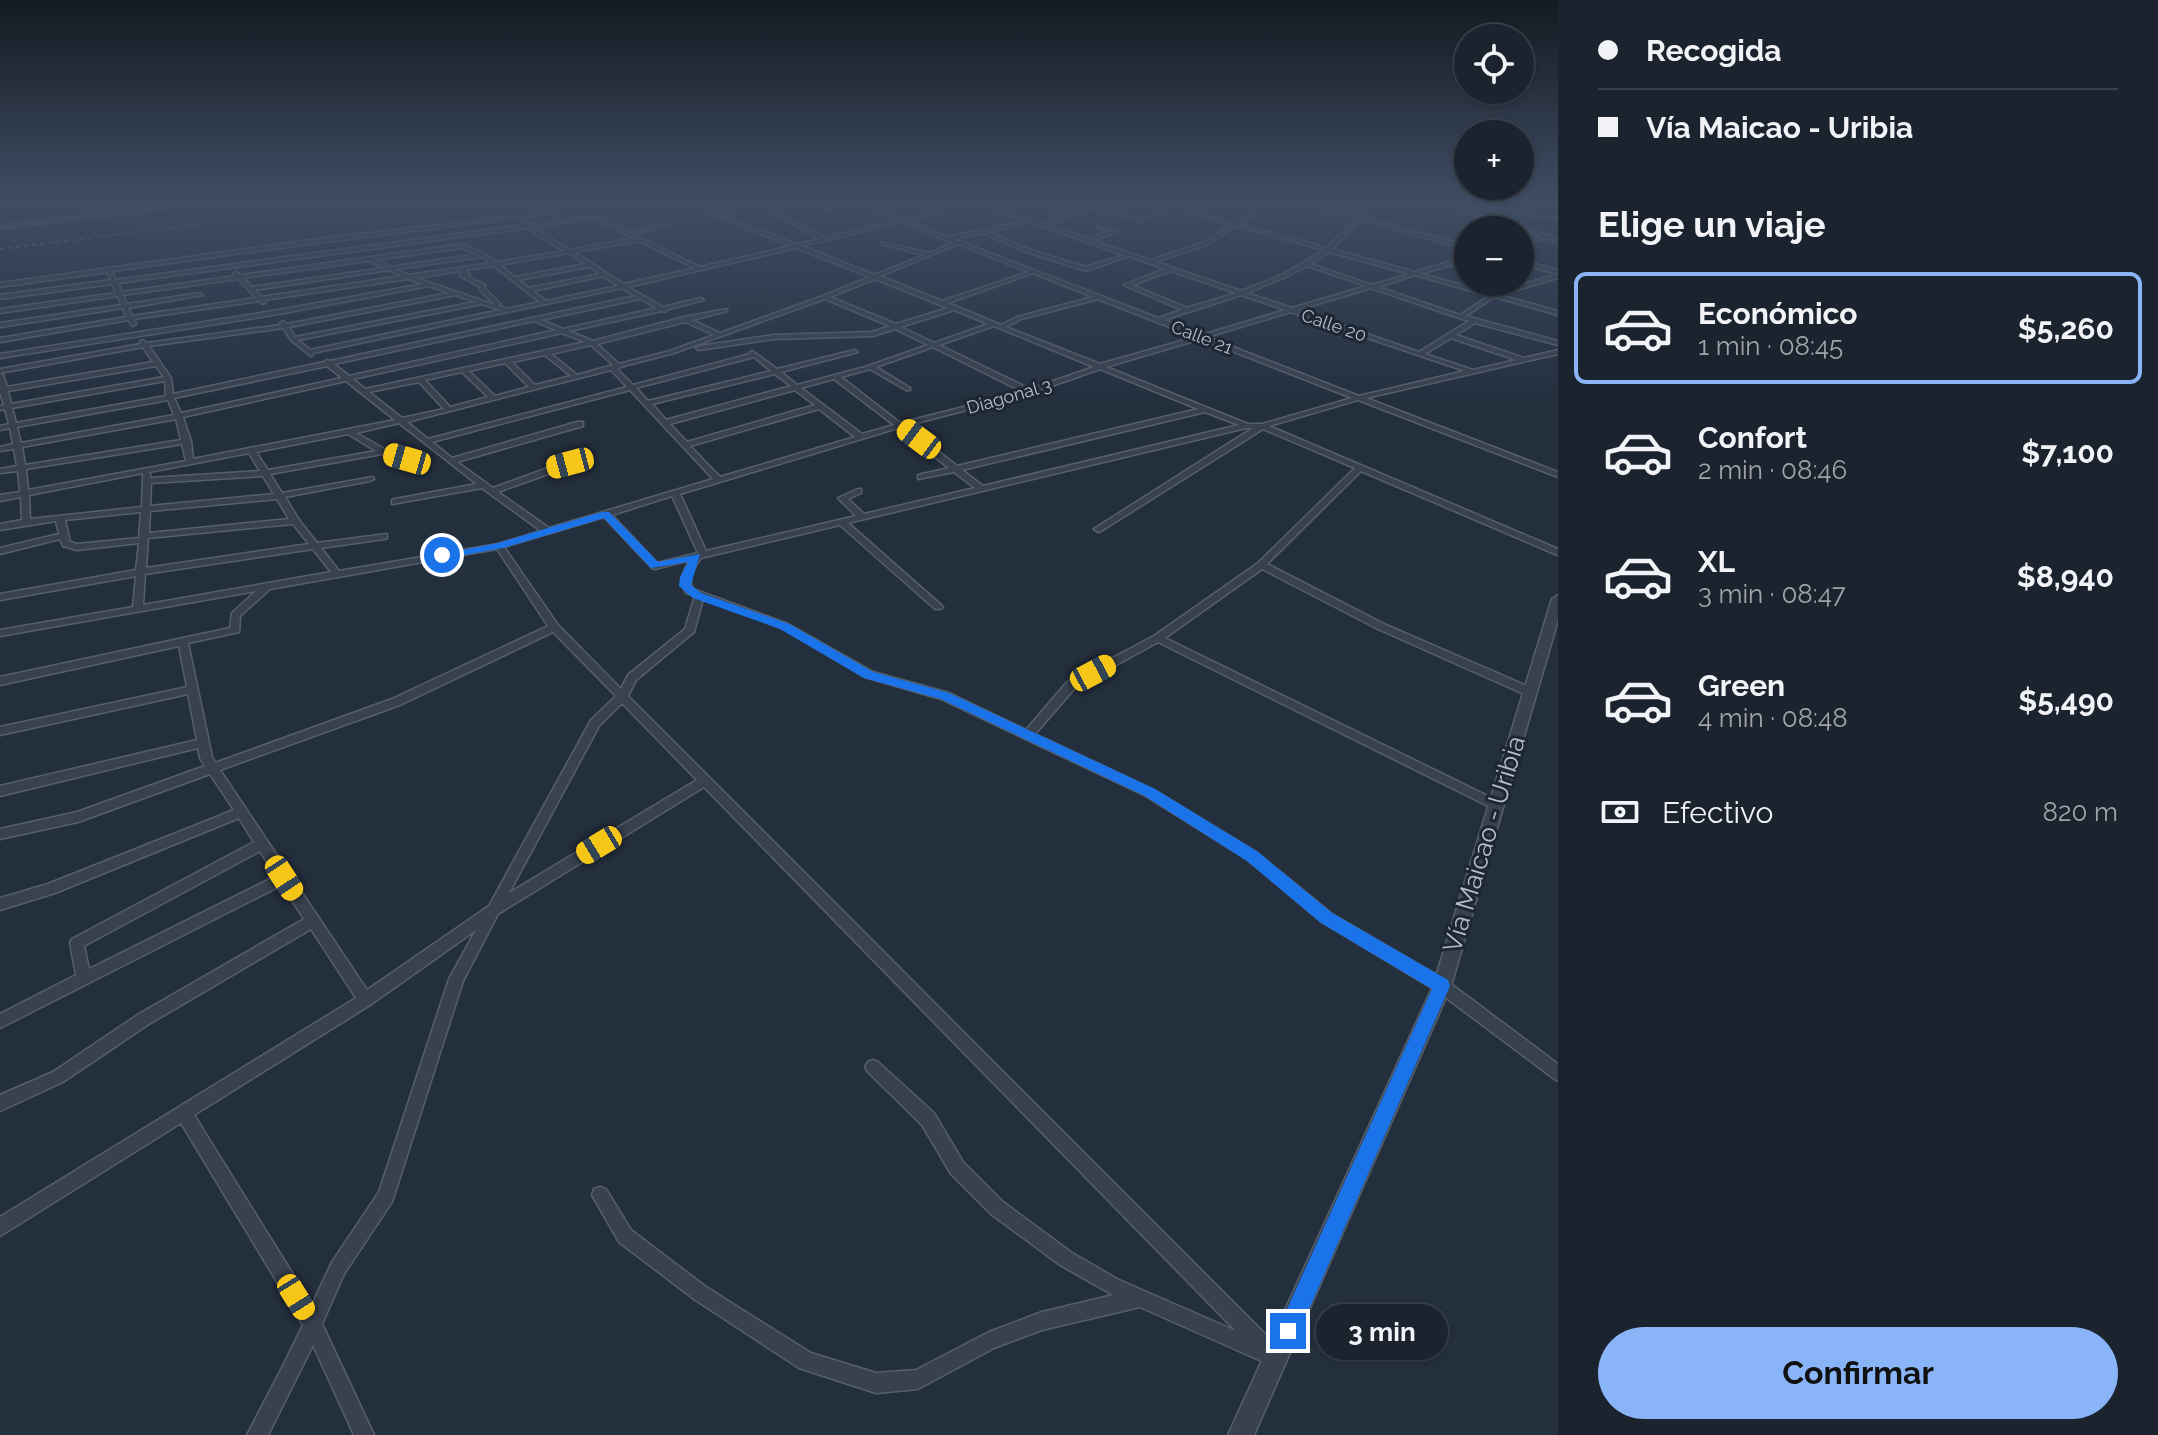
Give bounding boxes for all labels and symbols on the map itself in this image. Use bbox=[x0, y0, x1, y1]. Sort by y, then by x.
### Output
street label: Calle 20 bbox=[1299, 304, 1369, 346]
street label: Calle 21 bbox=[1168, 316, 1236, 358]
street label: Diagonal 3 bbox=[964, 374, 1054, 418]
car bbox=[893, 415, 945, 463]
car bbox=[381, 441, 433, 477]
car bbox=[544, 445, 596, 481]
route start bbox=[424, 537, 460, 573]
car bbox=[1066, 651, 1120, 695]
street label: Vía Maicao - Uribia bbox=[1437, 732, 1531, 956]
car bbox=[572, 822, 626, 868]
car bbox=[261, 851, 307, 905]
car bbox=[273, 1270, 319, 1324]
callout: 3 min bbox=[1316, 1303, 1448, 1359]
route end bbox=[1270, 1313, 1306, 1349]

